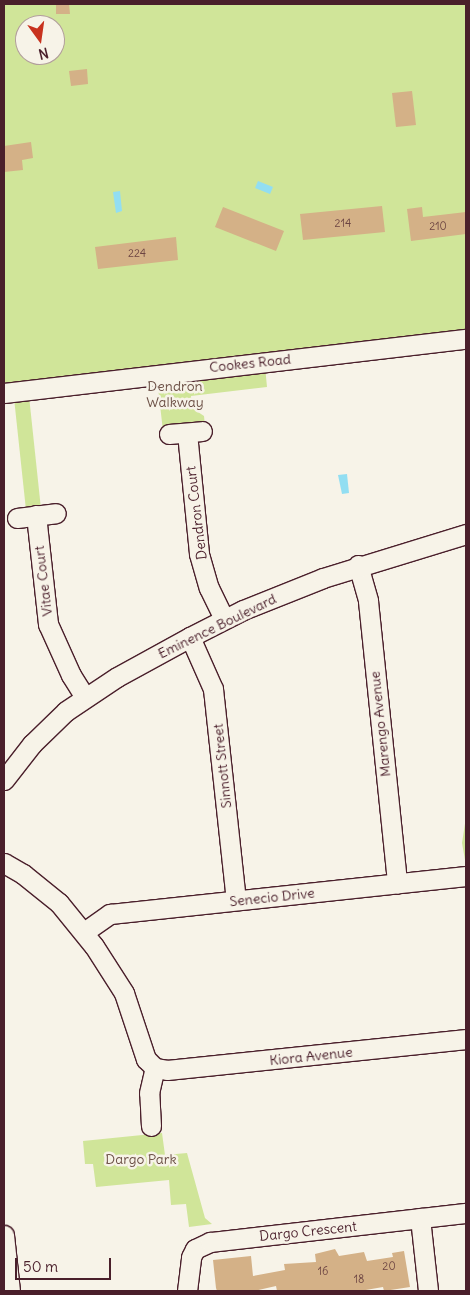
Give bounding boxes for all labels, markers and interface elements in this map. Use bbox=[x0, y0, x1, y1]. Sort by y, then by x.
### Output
north arrow bbox=[15, 15, 65, 65]
text: N bbox=[37, 44, 50, 63]
house number: 214 bbox=[335, 216, 351, 230]
house number: 210 bbox=[429, 219, 447, 233]
house number: 224 bbox=[128, 246, 146, 260]
street label: Cookes Road bbox=[208, 350, 292, 376]
park label: Dendron Walkway bbox=[146, 378, 204, 411]
street label: Dendron Court bbox=[182, 465, 210, 561]
street label: Vitae Court bbox=[30, 545, 56, 617]
street label: Eminence Boulevard bbox=[155, 590, 279, 662]
street label: Marengo Avenue bbox=[366, 670, 394, 778]
street label: Sinnott Street bbox=[209, 723, 235, 809]
street label: Senecio Drive bbox=[229, 884, 315, 910]
street label: Kiora Avenue bbox=[269, 1043, 353, 1069]
park label: Dargo Park bbox=[105, 1151, 177, 1167]
street label: Dargo Crescent bbox=[258, 1218, 358, 1244]
scale bar bbox=[18, 1248, 114, 1280]
text: 50 m bbox=[23, 1257, 58, 1276]
house number: 20 bbox=[382, 1259, 396, 1273]
house number: 16 bbox=[318, 1264, 328, 1278]
house number: 18 bbox=[354, 1272, 364, 1286]

